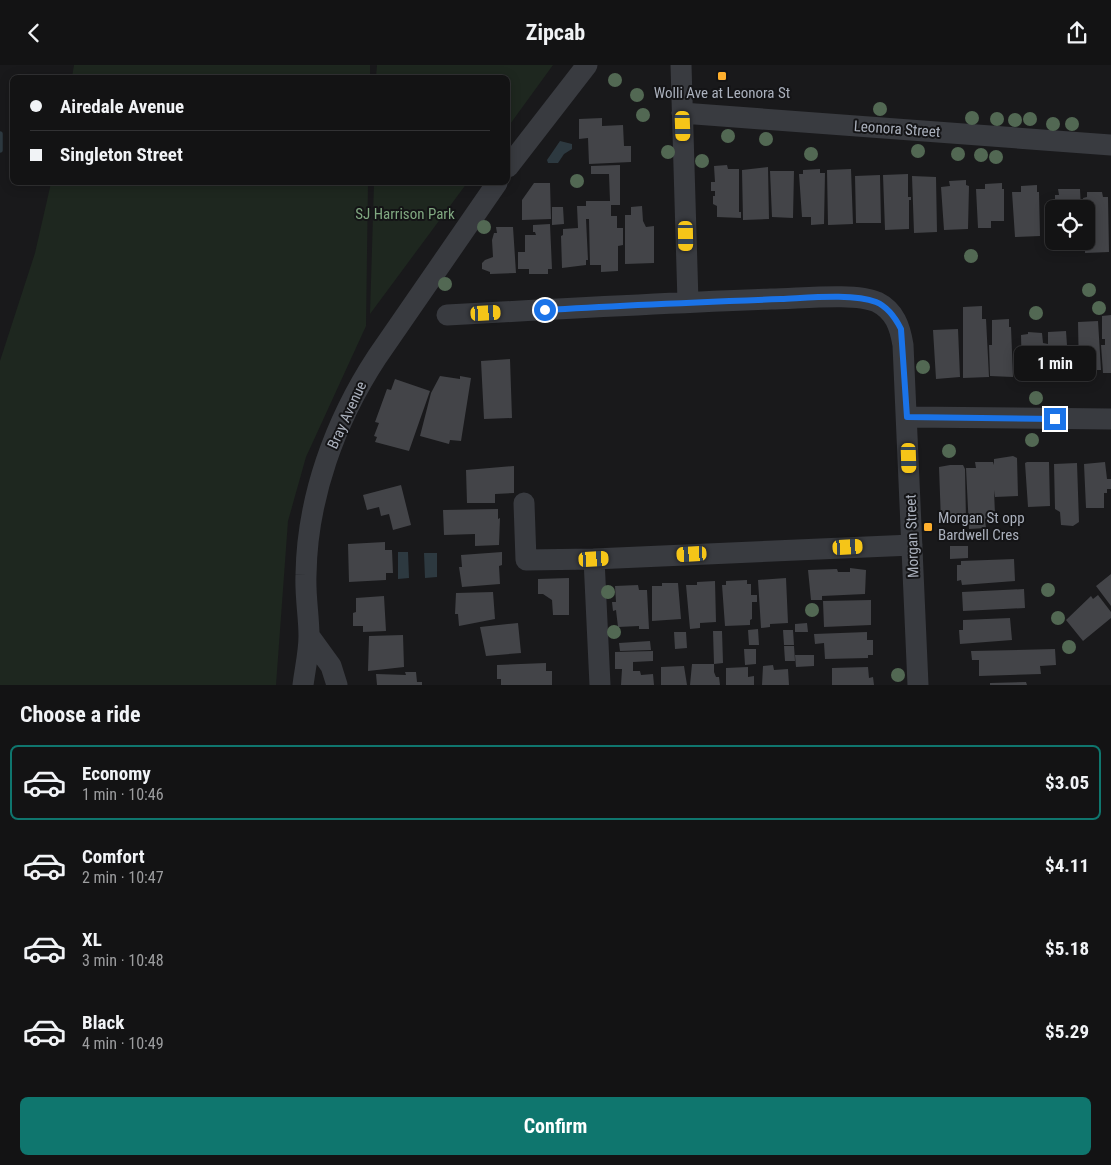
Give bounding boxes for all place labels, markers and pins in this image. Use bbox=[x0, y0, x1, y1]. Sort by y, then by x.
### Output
marker: Wolli Ave at Leonora St bbox=[716, 70, 728, 82]
place label: Wolli Ave at Leonora St bbox=[654, 84, 790, 102]
place label: Morgan St opp Bardwell Cres bbox=[938, 509, 1025, 544]
marker: Morgan St opp Bardwell Cres bbox=[922, 521, 934, 533]

